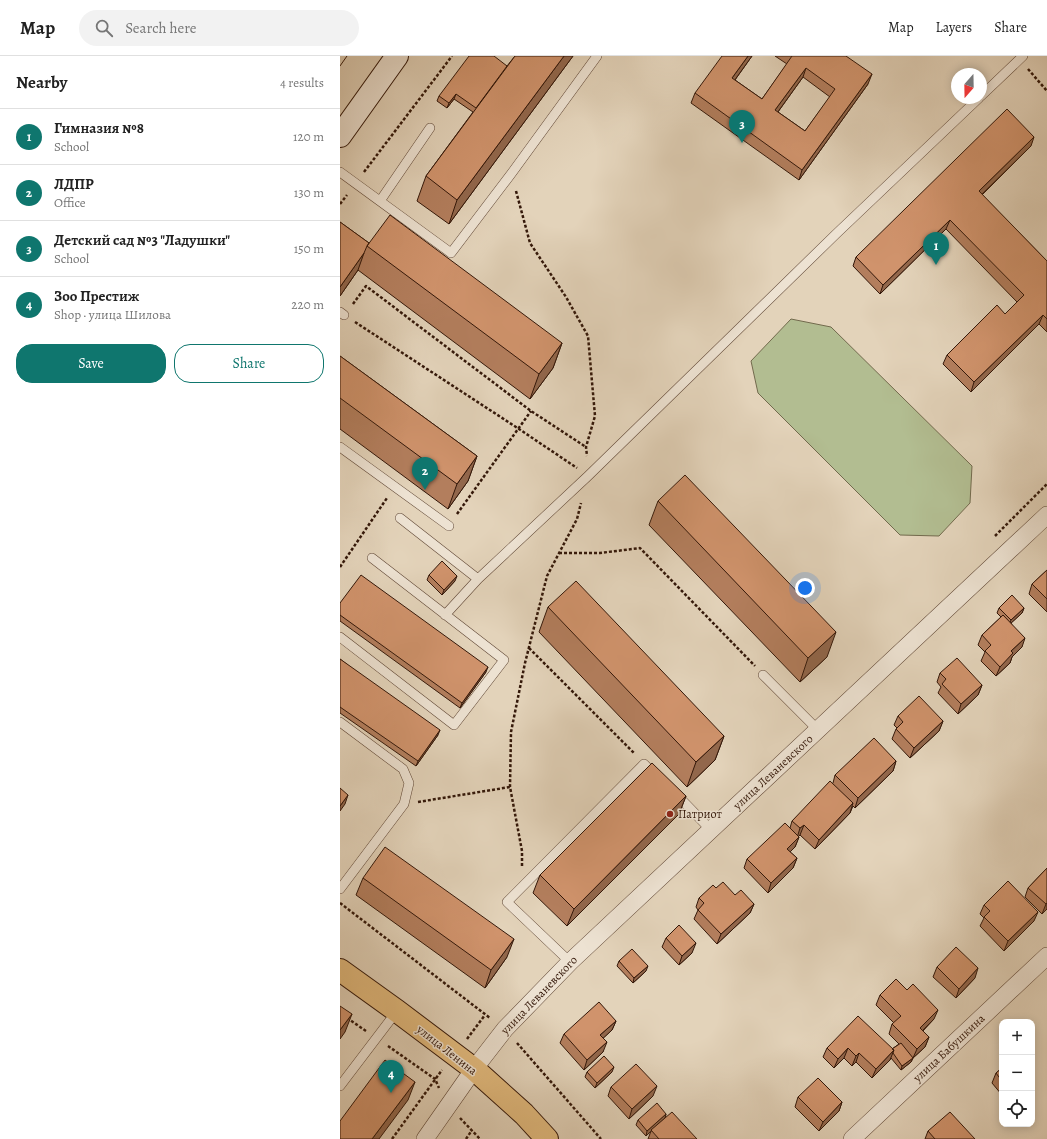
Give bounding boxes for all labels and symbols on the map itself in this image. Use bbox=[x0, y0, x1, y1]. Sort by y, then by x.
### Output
north arrow bbox=[951, 68, 987, 104]
pin: 3 bbox=[729, 110, 755, 143]
pin: 1 bbox=[923, 232, 949, 265]
pin: 2 bbox=[412, 457, 438, 490]
your location bbox=[795, 578, 815, 598]
street label: улица Леваневского bbox=[729, 731, 816, 814]
place label: Патриот bbox=[678, 806, 723, 822]
marker: Патриот bbox=[665, 809, 675, 819]
street label: улица Леваневского bbox=[497, 952, 581, 1039]
street label: улица Бабушкина bbox=[909, 1010, 989, 1086]
street label: улица Ленина bbox=[413, 1021, 481, 1079]
pin: 4 bbox=[378, 1060, 404, 1093]

